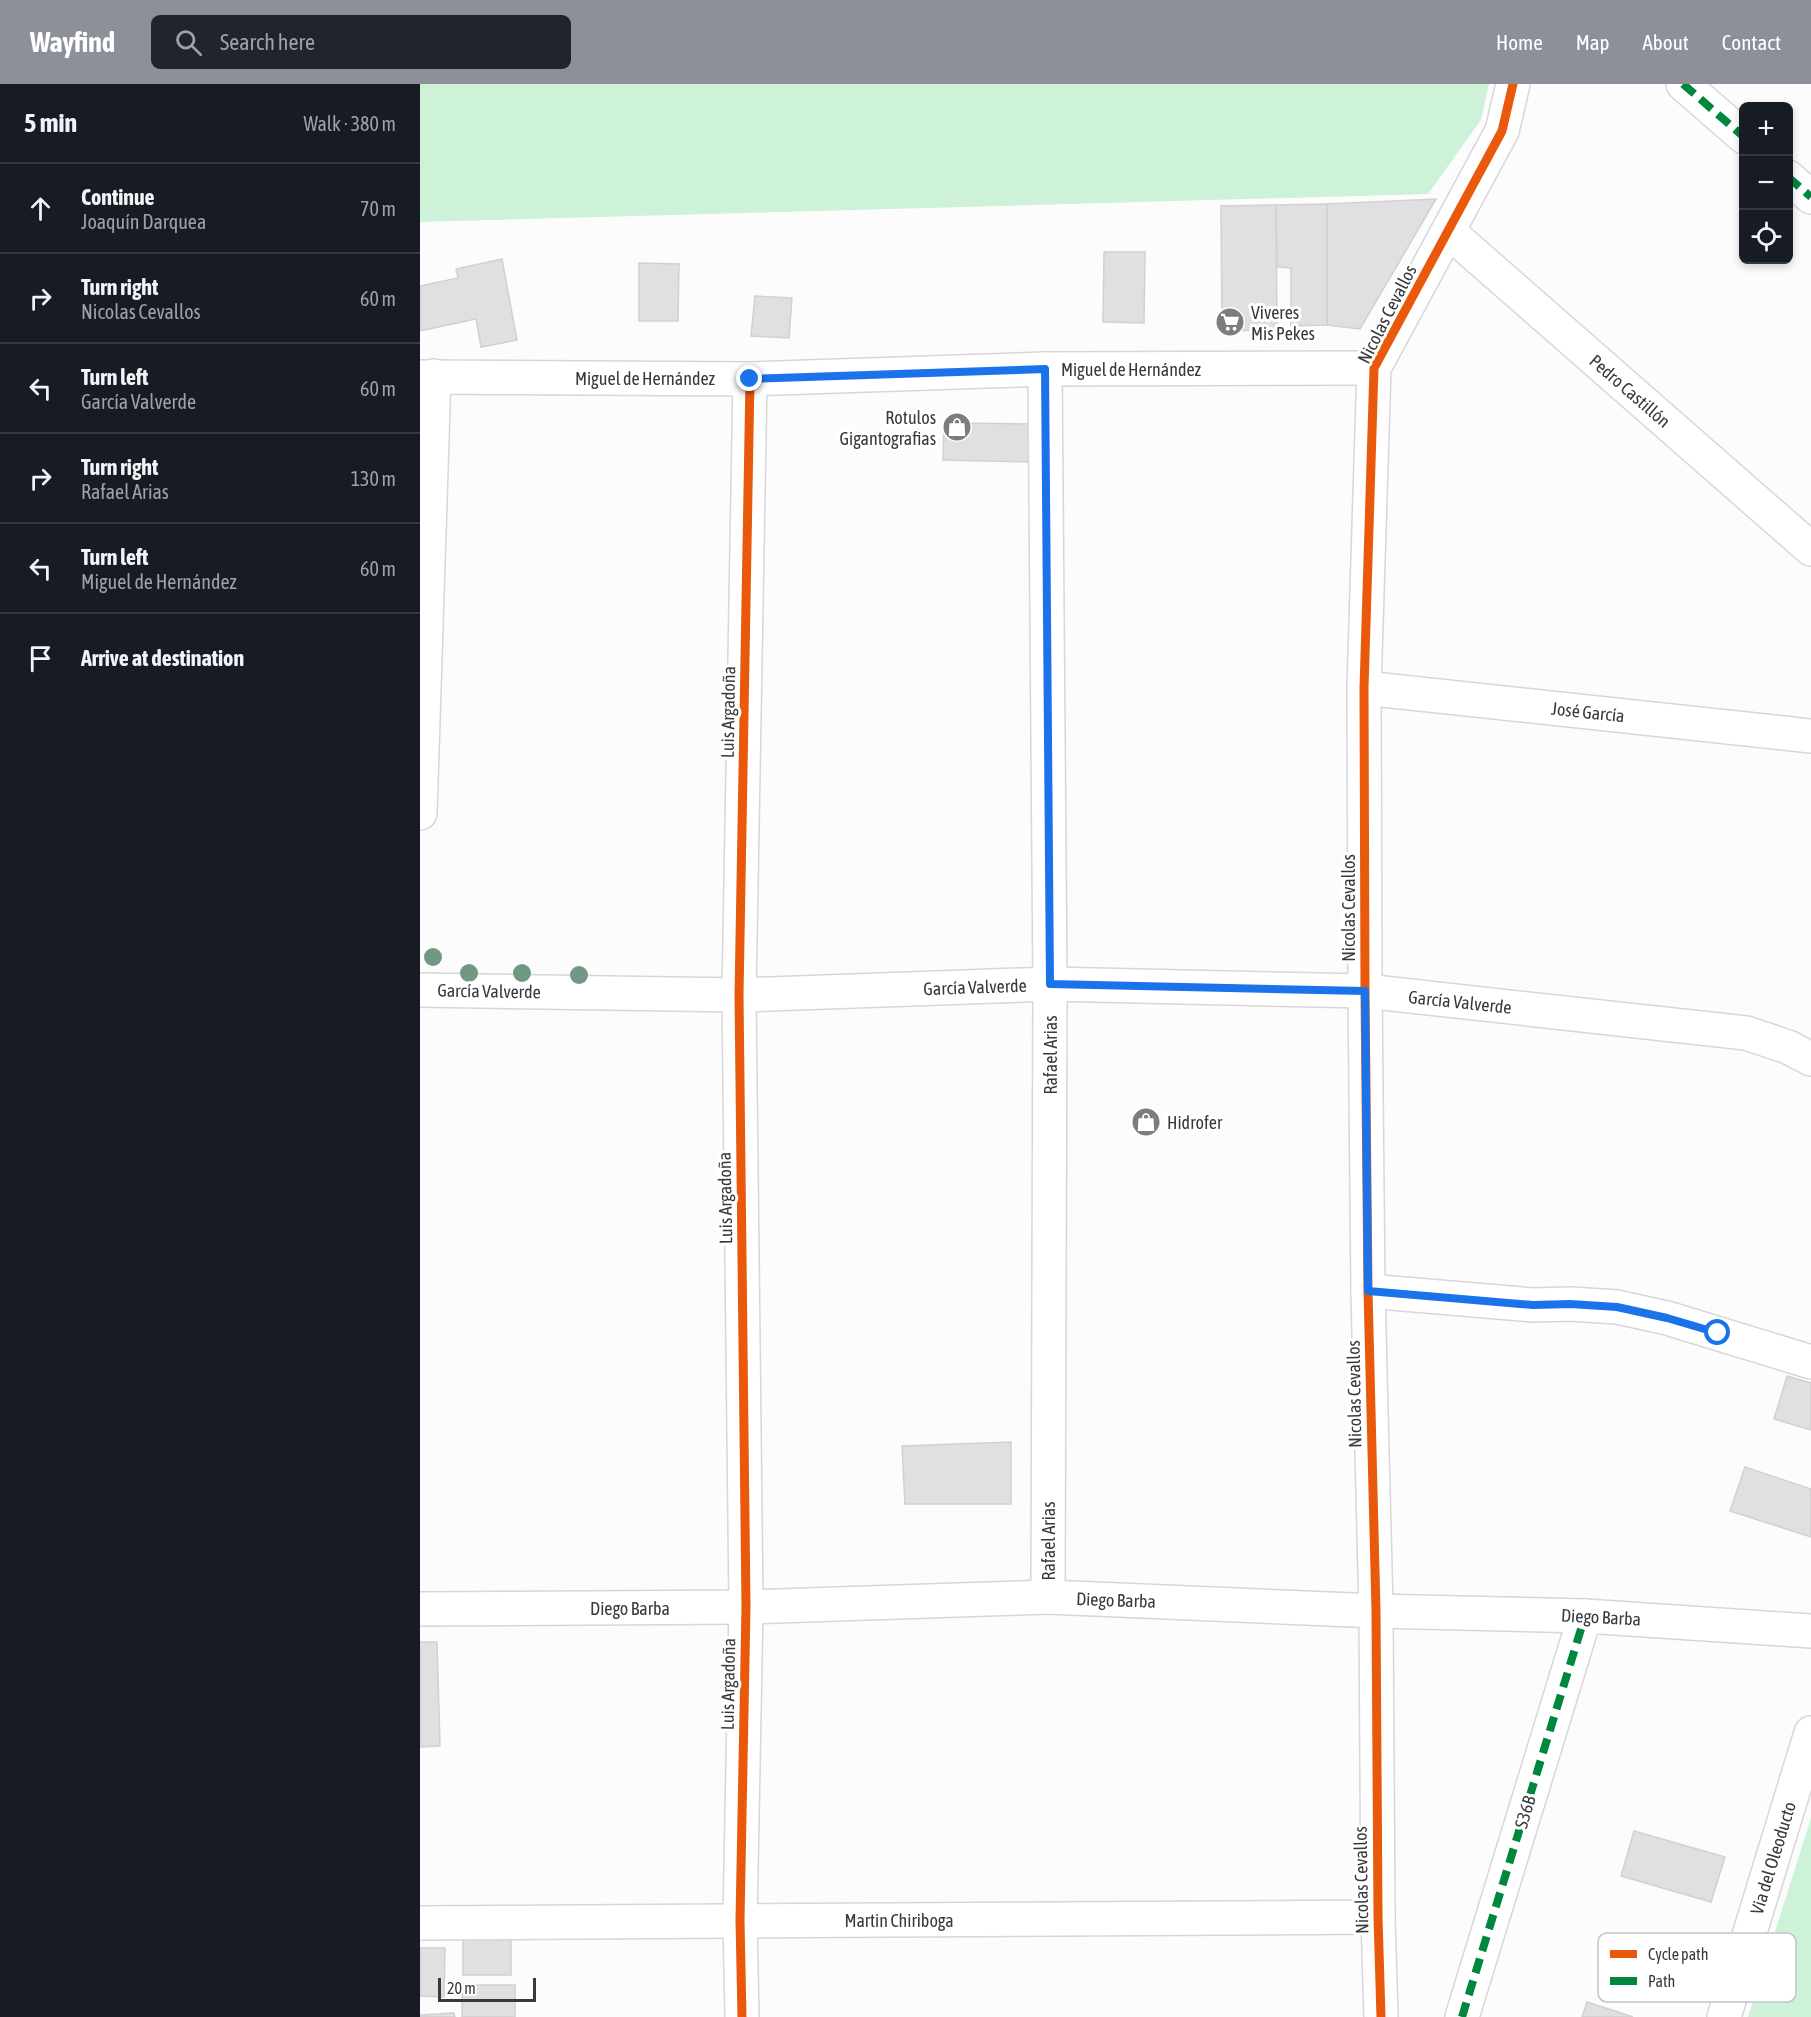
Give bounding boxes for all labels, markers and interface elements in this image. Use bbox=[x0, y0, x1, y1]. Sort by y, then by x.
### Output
search box bbox=[151, 15, 571, 69]
text: Wayfind bbox=[30, 26, 115, 58]
icon: search bbox=[172, 26, 205, 59]
text: Search here bbox=[220, 29, 315, 55]
text: Home bbox=[1496, 30, 1543, 54]
text: Map bbox=[1576, 30, 1610, 54]
text: About bbox=[1643, 30, 1689, 54]
text: Contact bbox=[1722, 30, 1781, 54]
map controls bbox=[1739, 102, 1793, 264]
button: + bbox=[1739, 102, 1793, 156]
text: 5 min bbox=[24, 108, 77, 138]
text: Walk · 380 m bbox=[304, 112, 396, 135]
button: − bbox=[1739, 156, 1793, 210]
text: Continue bbox=[81, 184, 155, 210]
icon: ahead bbox=[24, 192, 57, 225]
text: 70 m bbox=[360, 197, 396, 220]
text: Joaquín Darquea bbox=[81, 210, 206, 233]
button: locate bbox=[1739, 210, 1793, 264]
street label: Nicolas Cevallos bbox=[1353, 261, 1421, 367]
text: Turn right bbox=[81, 274, 158, 300]
icon: right bbox=[24, 282, 57, 315]
text: 60 m bbox=[360, 287, 396, 310]
text: Nicolas Cevallos bbox=[81, 300, 201, 323]
place label: Viveres Mis Pekes bbox=[1251, 302, 1315, 344]
supermarket icon: Viveres Mis Pekes bbox=[1214, 306, 1246, 338]
street label: Pedro Castillón bbox=[1585, 350, 1675, 432]
street label: Miguel de Hernández bbox=[1061, 359, 1202, 380]
text: Turn left bbox=[81, 364, 148, 390]
route end bbox=[736, 365, 762, 391]
street label: Miguel de Hernández bbox=[575, 368, 716, 389]
icon: left bbox=[24, 372, 57, 405]
text: 60 m bbox=[360, 377, 396, 400]
text: García Valverde bbox=[81, 390, 196, 413]
place label: Rotulos Gigantografias bbox=[839, 407, 936, 449]
shop icon: Rotulos Gigantografias bbox=[941, 411, 973, 443]
text: Turn right bbox=[81, 454, 158, 480]
icon: right bbox=[24, 462, 57, 495]
text: 130 m bbox=[351, 467, 396, 490]
text: Rafael Arias bbox=[81, 480, 169, 503]
text: Turn left bbox=[81, 544, 148, 570]
icon: left bbox=[24, 552, 57, 585]
text: 60 m bbox=[360, 557, 396, 580]
text: Miguel de Hernández bbox=[81, 570, 237, 593]
icon: arrive bbox=[24, 642, 57, 675]
text: Arrive at destination bbox=[81, 645, 244, 671]
street label: Luis Argadoña bbox=[717, 666, 739, 758]
street label: José García bbox=[1550, 698, 1626, 726]
street label: Nicolas Cevallos bbox=[1338, 854, 1359, 962]
street label: García Valverde bbox=[923, 975, 1027, 999]
street label: García Valverde bbox=[437, 980, 541, 1002]
street label: García Valverde bbox=[1407, 986, 1513, 1018]
street label: Rafael Arias bbox=[1040, 1015, 1061, 1095]
shop icon: Hidrofer bbox=[1130, 1106, 1162, 1138]
place label: Hidrofer bbox=[1167, 1112, 1223, 1133]
street label: Luis Argadoña bbox=[714, 1152, 736, 1244]
route start bbox=[1704, 1319, 1730, 1345]
street label: Nicolas Cevallos bbox=[1343, 1340, 1365, 1448]
street label: Rafael Arias bbox=[1038, 1501, 1059, 1581]
street label: Diego Barba bbox=[1076, 1588, 1156, 1612]
street label: Diego Barba bbox=[590, 1598, 670, 1619]
street label: Diego Barba bbox=[1561, 1604, 1641, 1630]
street label: Luis Argadoña bbox=[717, 1638, 739, 1730]
street label: S36B bbox=[1510, 1793, 1540, 1831]
street label: Via del Oleoducto bbox=[1746, 1799, 1800, 1917]
street label: Nicolas Cevallos bbox=[1350, 1826, 1372, 1934]
street label: Martin Chiriboga bbox=[844, 1910, 954, 1931]
legend bbox=[1598, 1933, 1796, 2002]
text: Cycle path bbox=[1648, 1945, 1708, 1964]
text: Path bbox=[1648, 1972, 1675, 1990]
scale bar bbox=[438, 1975, 536, 2002]
text: 20 m bbox=[447, 1979, 476, 1997]

